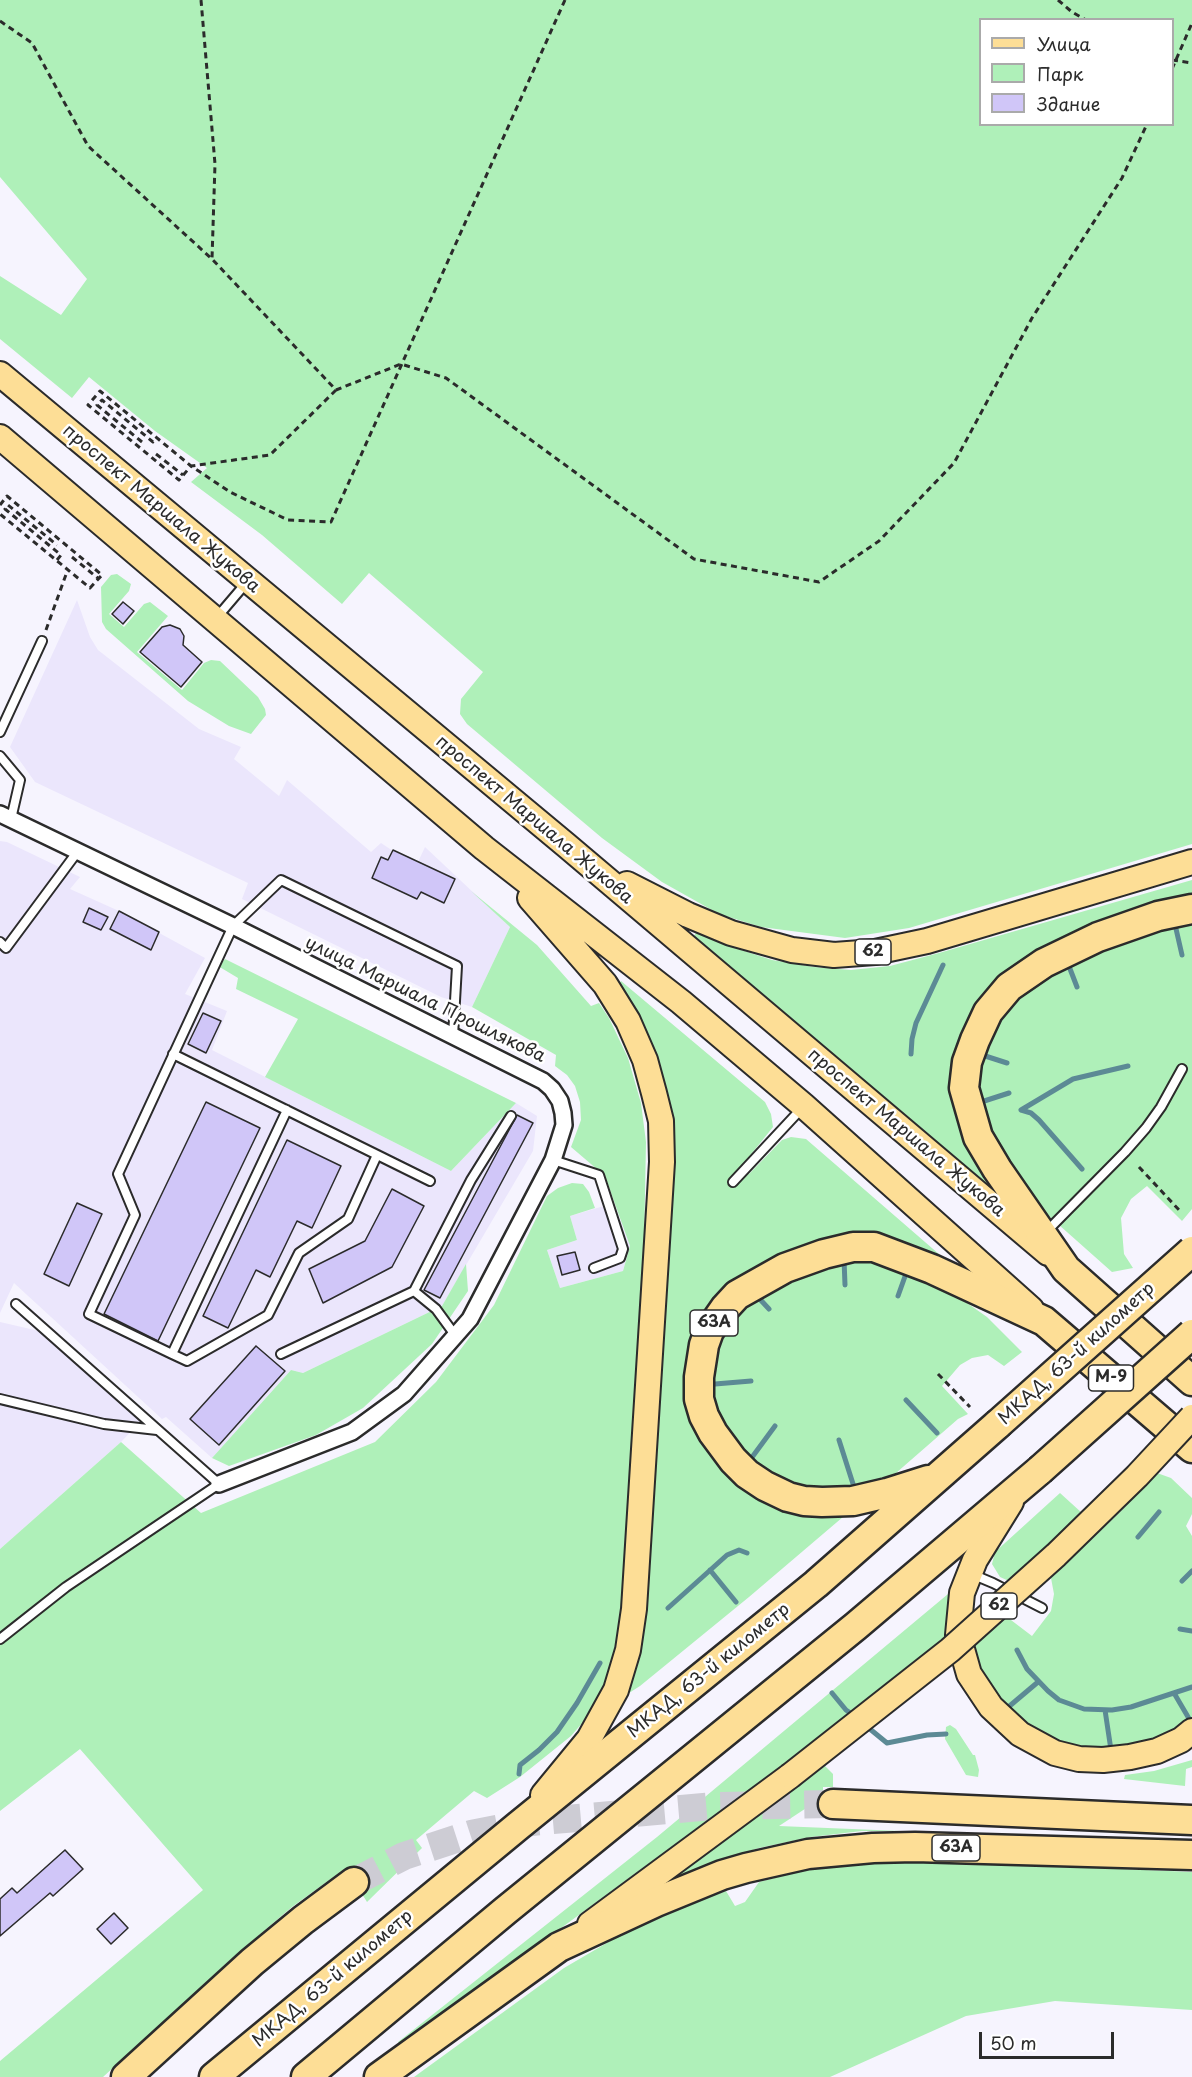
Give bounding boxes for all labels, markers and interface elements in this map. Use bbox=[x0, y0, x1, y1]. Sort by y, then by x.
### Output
legend bbox=[979, 18, 1174, 126]
text: Улица bbox=[1037, 30, 1091, 57]
text: Парк bbox=[1037, 60, 1083, 87]
text: Здание bbox=[1037, 90, 1100, 117]
street label: проспект Маршала Жукова bbox=[58, 420, 264, 598]
street label: проспект Маршала Жукова bbox=[431, 731, 637, 909]
street label: улица Маршала Прошлякова bbox=[301, 932, 549, 1068]
road number: 62 bbox=[855, 939, 891, 965]
street label: проспект Маршала Жукова bbox=[803, 1044, 1009, 1222]
street label: МКАД, 63-й километр bbox=[995, 1278, 1159, 1430]
road number: 63A bbox=[690, 1310, 738, 1336]
road number: М-9 bbox=[1088, 1365, 1134, 1391]
road number: 62 bbox=[981, 1593, 1017, 1619]
street label: МКАД, 63-й километр bbox=[624, 1599, 794, 1743]
road number: 63A bbox=[932, 1835, 980, 1861]
street label: МКАД, 63-й километр bbox=[249, 1906, 417, 2052]
scale bar bbox=[982, 2020, 1117, 2058]
text: 50 m bbox=[990, 2029, 1037, 2056]

